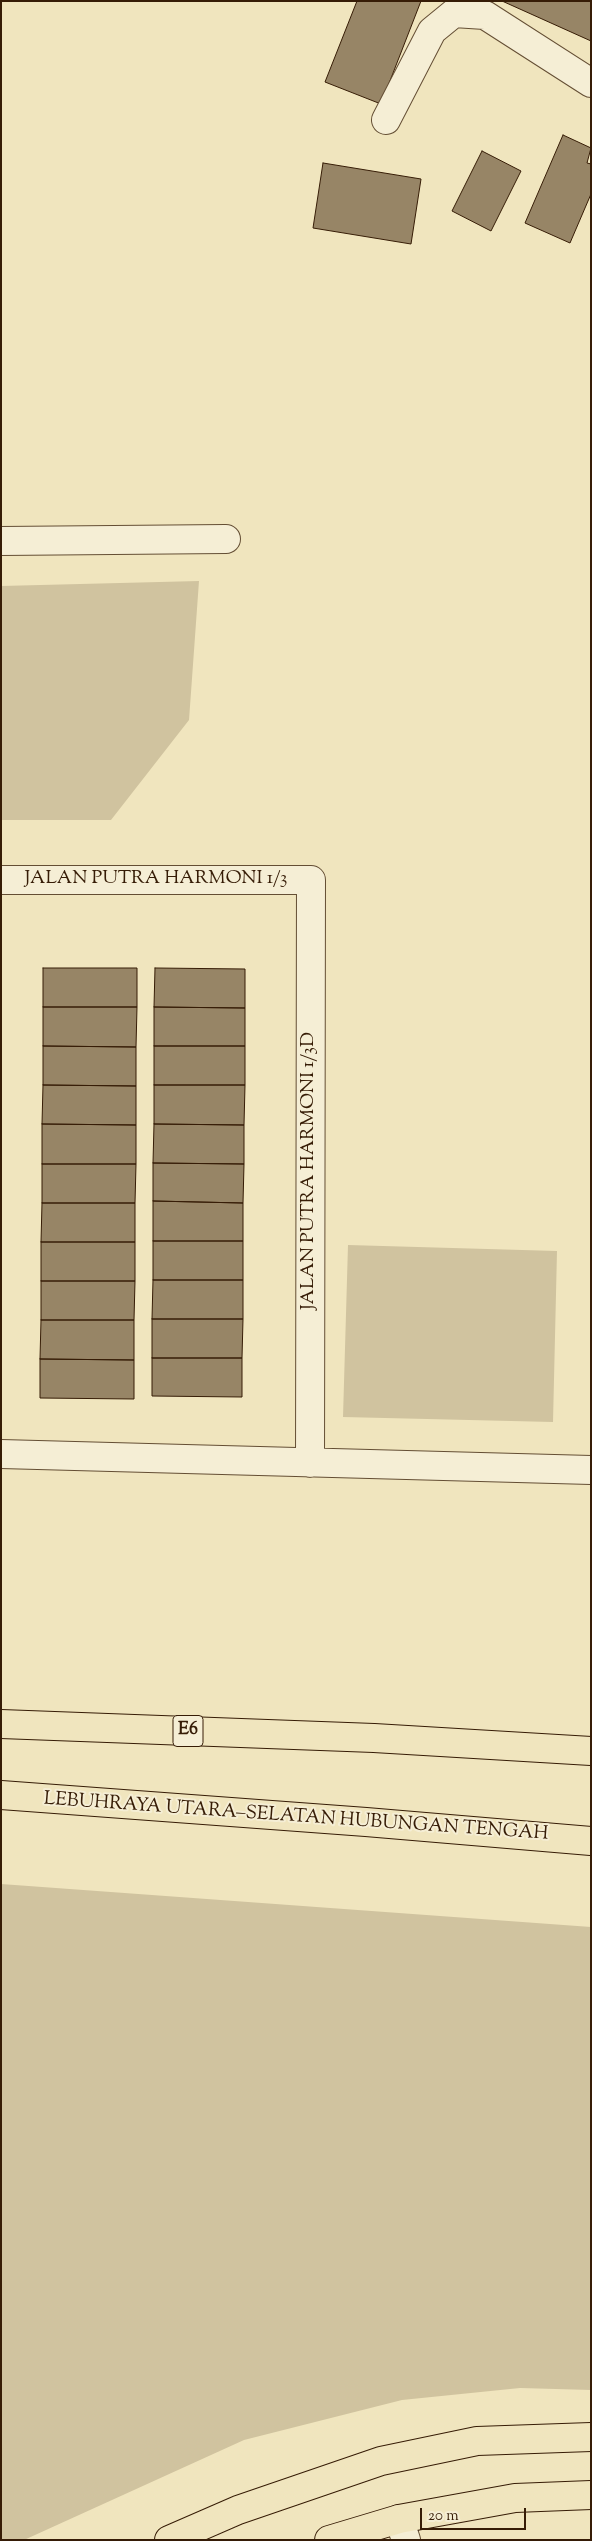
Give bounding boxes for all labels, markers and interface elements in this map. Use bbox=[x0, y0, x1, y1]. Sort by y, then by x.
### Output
street label: JALAN PUTRA HARMONI 1/3 bbox=[24, 869, 288, 891]
street label: JALAN PUTRA HARMONI 1/3D bbox=[299, 1032, 321, 1310]
road number: E6 bbox=[173, 1715, 203, 1746]
street label: LEBUHRAYA UTARA–SELATAN HUBUNGAN TENGAH bbox=[43, 1789, 549, 1847]
scale bar bbox=[422, 2498, 528, 2530]
text: 20 m bbox=[428, 2506, 459, 2527]

